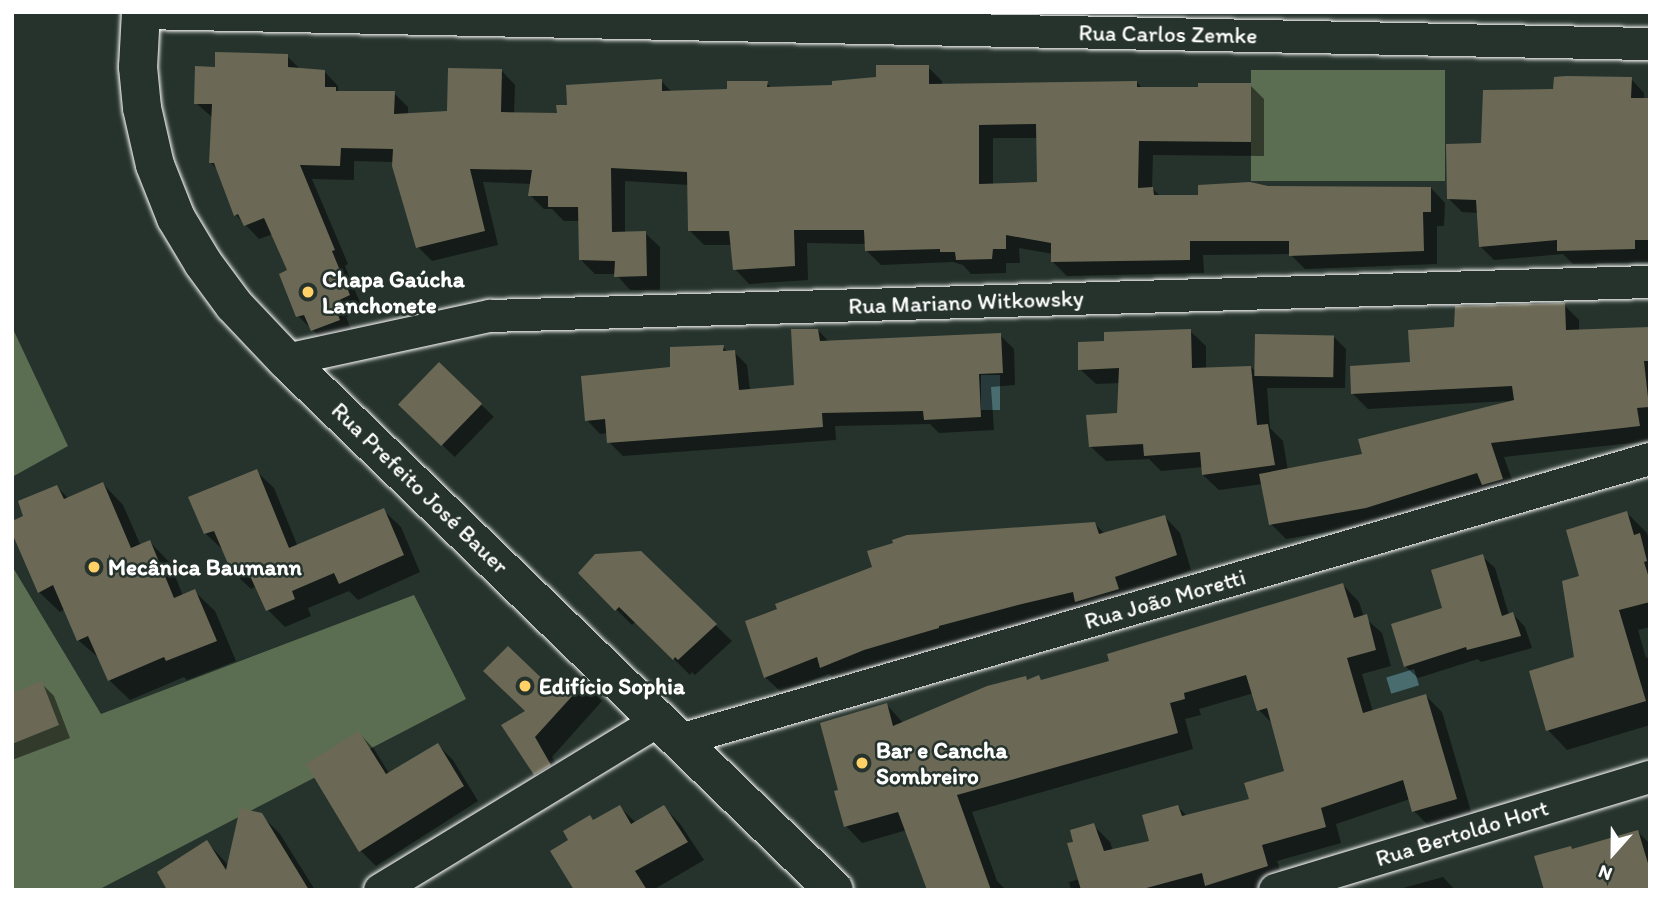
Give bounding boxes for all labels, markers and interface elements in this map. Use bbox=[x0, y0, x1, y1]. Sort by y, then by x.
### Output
street label: Rua Carlos Zemke bbox=[1078, 19, 1258, 49]
place label: Chapa Gaúcha Lanchonete bbox=[322, 265, 463, 319]
marker: Chapa Gaúcha Lanchonete bbox=[300, 284, 316, 300]
street label: Rua Mariano Witkowsky bbox=[848, 284, 1084, 320]
street label: Rua Prefeito José Bauer bbox=[326, 396, 514, 580]
place label: Mecânica Baumann bbox=[108, 553, 302, 581]
marker: Mecânica Baumann bbox=[86, 559, 102, 575]
street label: Rua João Moretti bbox=[1081, 563, 1249, 635]
place label: Edifício Sophia bbox=[539, 672, 685, 700]
marker: Edifício Sophia bbox=[517, 678, 533, 694]
place label: Bar e Cancha Sombreiro bbox=[876, 736, 1007, 790]
marker: Bar e Cancha Sombreiro bbox=[854, 755, 870, 771]
street label: Rua Bertoldo Hort bbox=[1372, 794, 1552, 872]
north arrow bbox=[1578, 818, 1648, 888]
text: N bbox=[1595, 860, 1615, 886]

